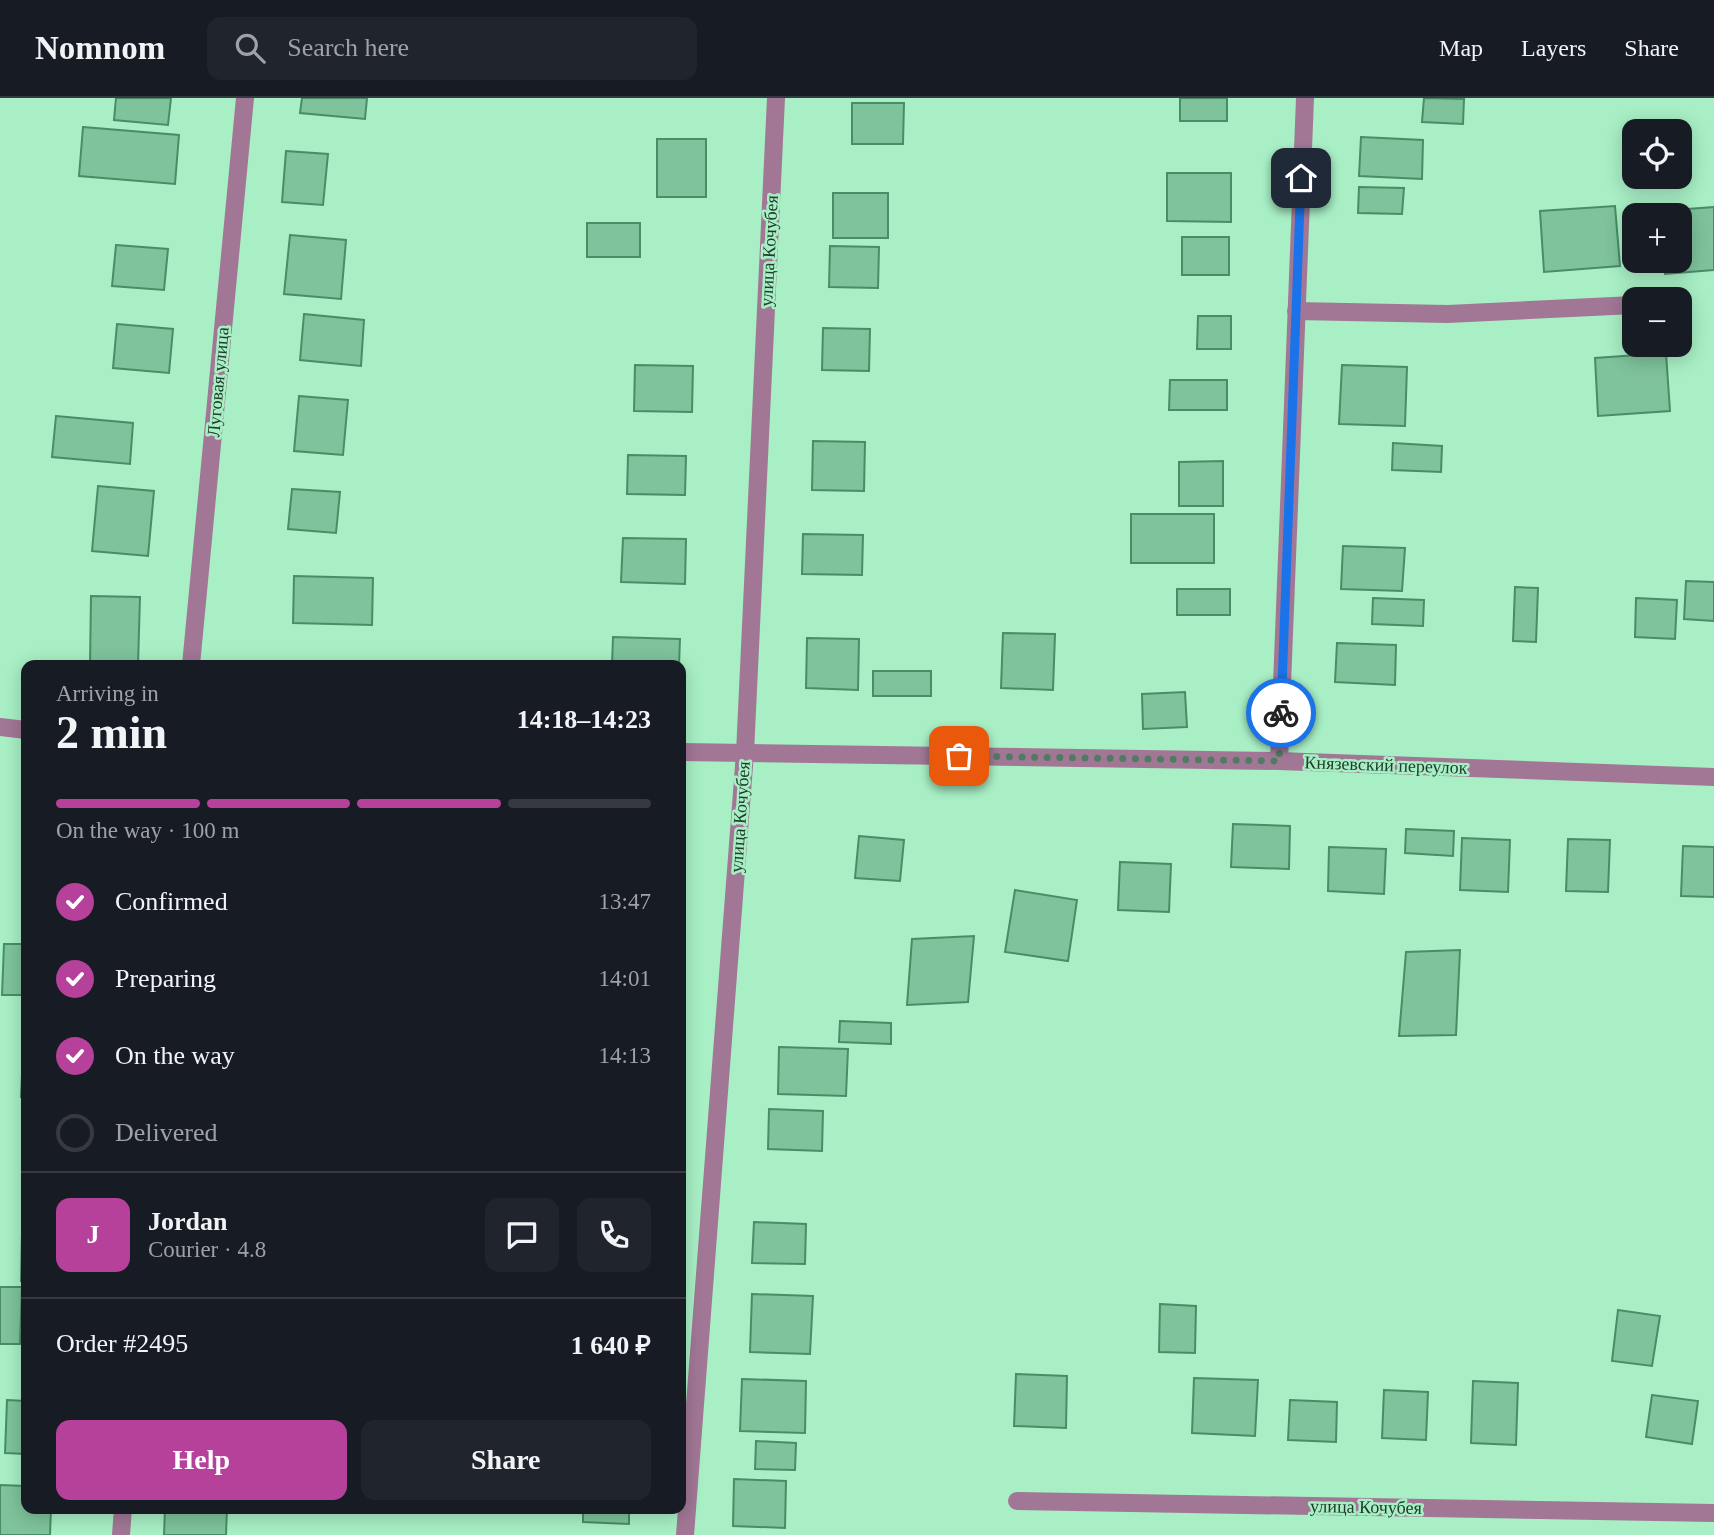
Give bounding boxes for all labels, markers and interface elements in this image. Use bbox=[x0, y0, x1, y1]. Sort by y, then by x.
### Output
search box bbox=[207, 17, 697, 80]
icon: search bbox=[231, 29, 269, 67]
text: Nomnom bbox=[35, 30, 165, 66]
text: Search here bbox=[287, 33, 409, 62]
text: Map bbox=[1439, 35, 1483, 61]
text: Layers bbox=[1521, 35, 1586, 61]
text: Share bbox=[1624, 35, 1679, 61]
map controls bbox=[1622, 119, 1692, 357]
button: locate bbox=[1622, 119, 1692, 189]
pin bbox=[1271, 148, 1331, 208]
icon: home bbox=[1282, 159, 1320, 197]
street label: улица Кочубея bbox=[756, 195, 782, 307]
button: + bbox=[1622, 203, 1692, 273]
button: − bbox=[1622, 287, 1692, 357]
street label: Луговая улица bbox=[203, 326, 233, 438]
courier bbox=[1246, 678, 1316, 748]
text: Arriving in bbox=[56, 681, 159, 706]
icon: bike bbox=[1262, 694, 1300, 732]
text: 14:18–14:23 bbox=[517, 705, 651, 734]
text: 2 min bbox=[56, 707, 167, 758]
pin bbox=[929, 726, 989, 786]
icon: bag bbox=[940, 737, 978, 775]
street label: Князевский переулок bbox=[1304, 752, 1468, 778]
street label: улица Кочубея bbox=[726, 761, 754, 873]
text: On the way · 100 m bbox=[56, 818, 239, 843]
icon: check bbox=[56, 883, 94, 921]
text: Confirmed bbox=[115, 887, 228, 916]
text: 13:47 bbox=[599, 889, 651, 914]
icon: check bbox=[56, 960, 94, 998]
text: Preparing bbox=[115, 964, 216, 993]
text: 14:01 bbox=[599, 966, 651, 991]
icon: check bbox=[56, 1037, 94, 1075]
text: On the way bbox=[115, 1041, 235, 1070]
text: 14:13 bbox=[599, 1043, 651, 1068]
text: Delivered bbox=[115, 1118, 218, 1147]
button: chat bbox=[485, 1198, 559, 1272]
button: phone bbox=[577, 1198, 651, 1272]
text: Jordan bbox=[148, 1207, 227, 1236]
text: J bbox=[87, 1220, 100, 1249]
text: Courier · 4.8 bbox=[148, 1237, 266, 1262]
text: Order #2495 bbox=[56, 1329, 188, 1358]
text: 1 640 ₽ bbox=[571, 1331, 651, 1360]
button: Help bbox=[56, 1420, 347, 1500]
button: Share bbox=[361, 1420, 651, 1500]
street label: улица Кочубея bbox=[1310, 1496, 1422, 1518]

